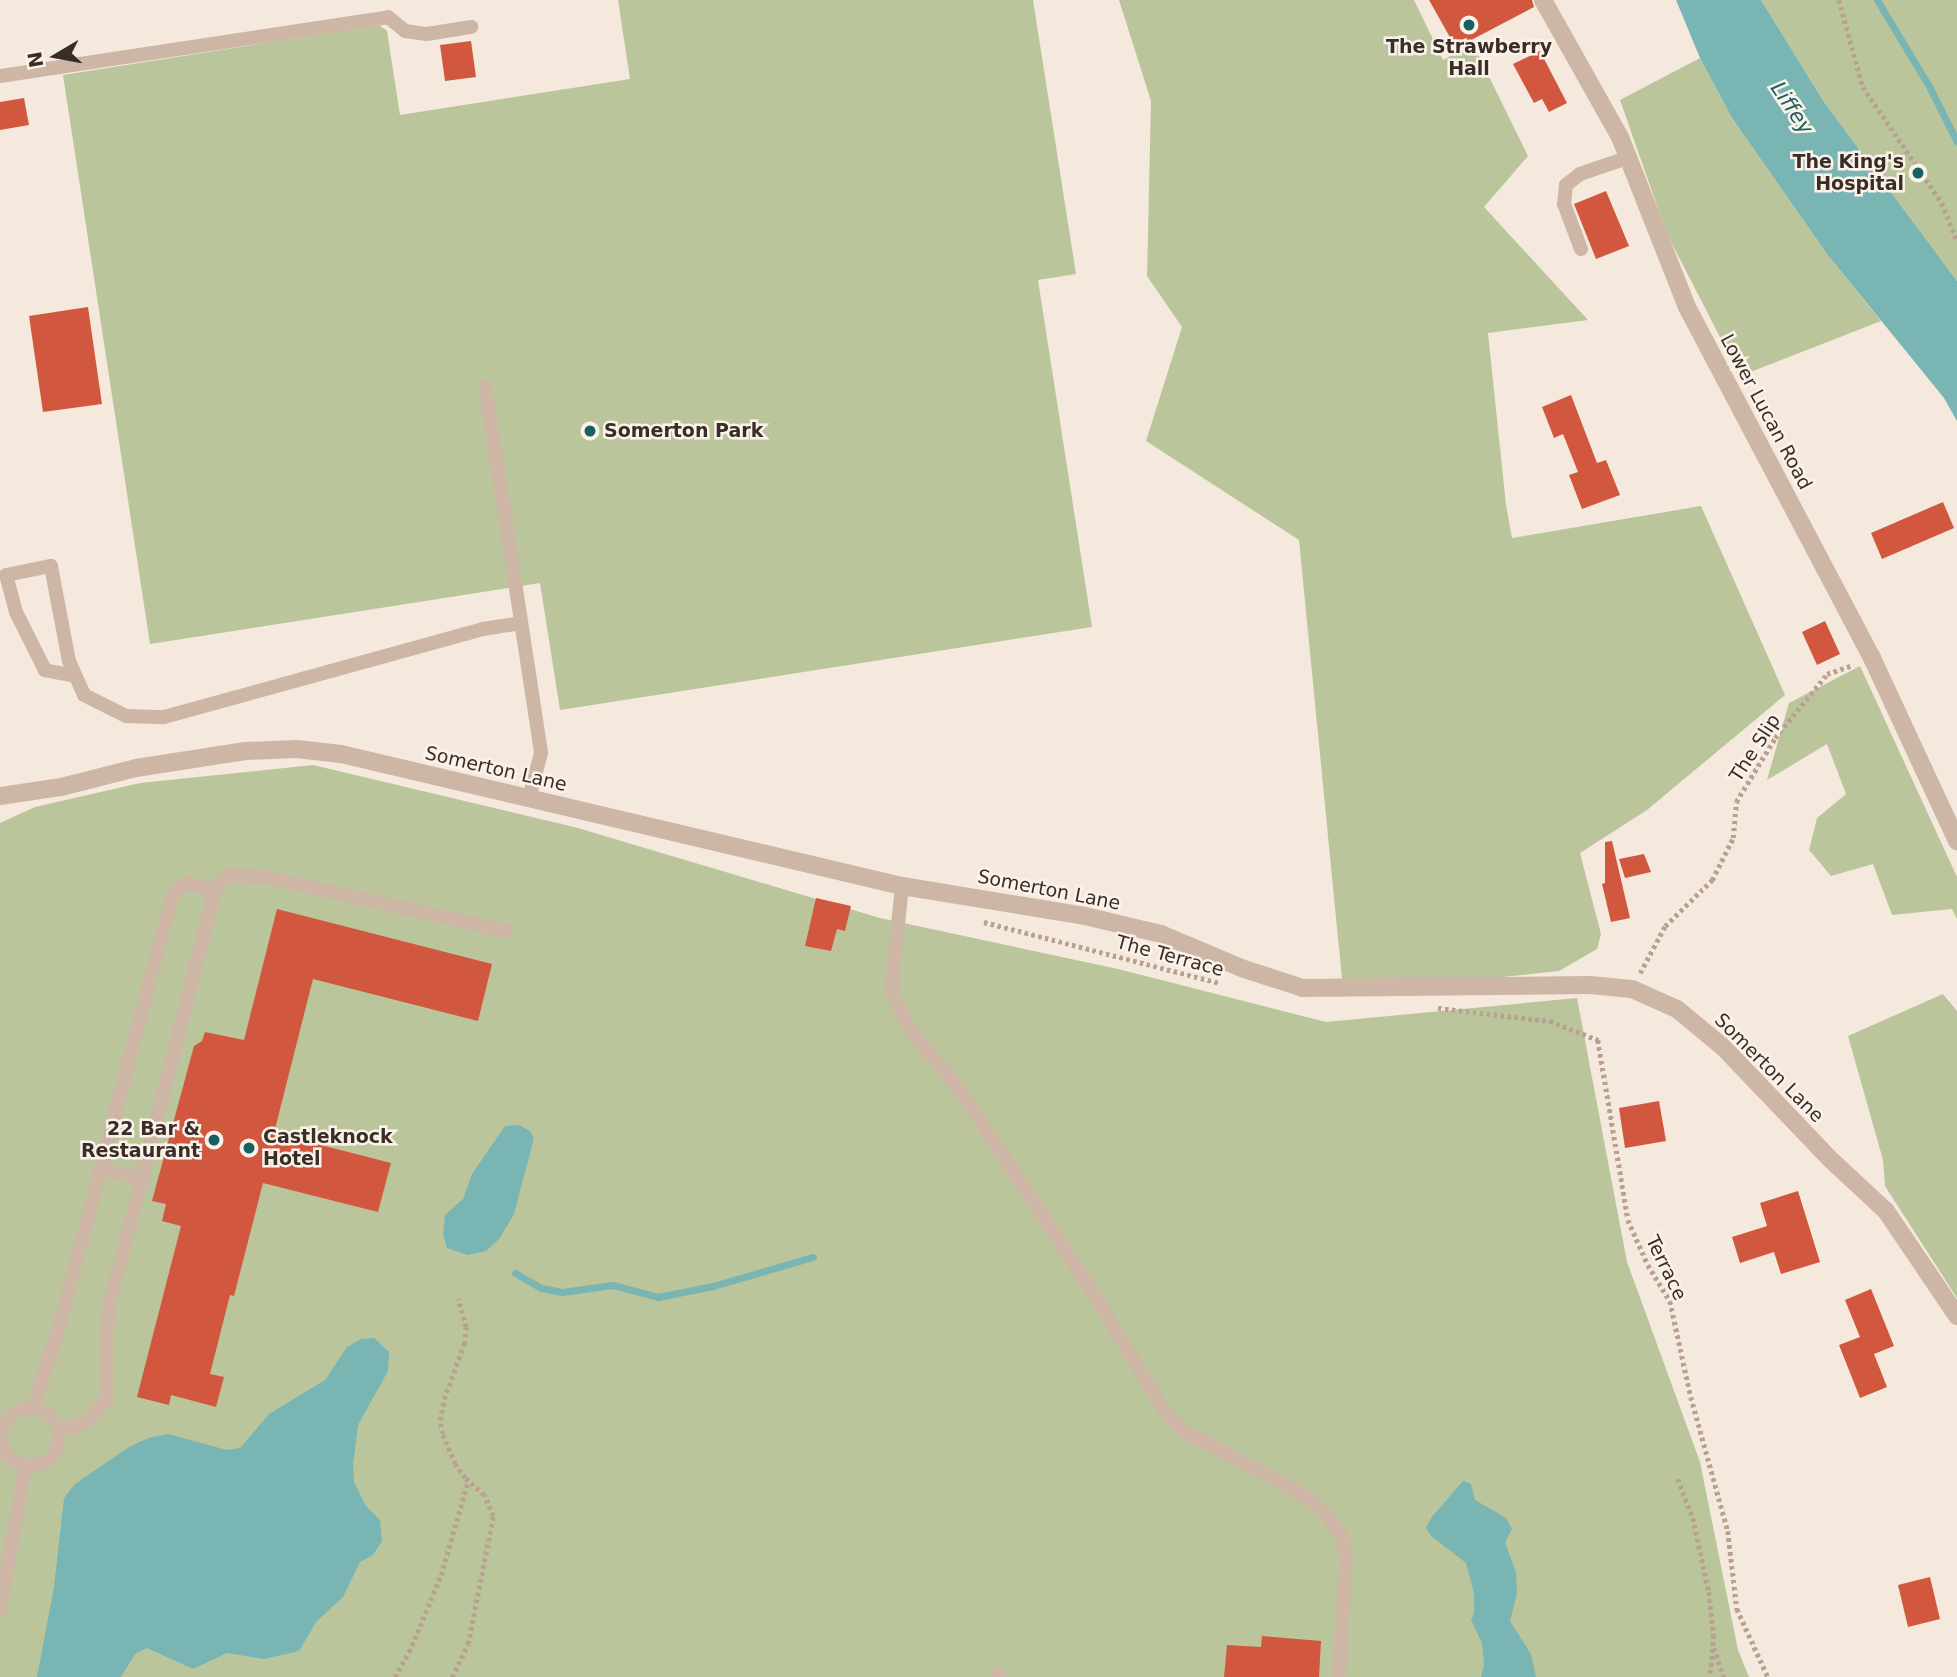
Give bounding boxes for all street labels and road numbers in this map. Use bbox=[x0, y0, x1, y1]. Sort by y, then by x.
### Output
street label: Lower Lucan Road bbox=[1715, 330, 1817, 494]
street label: The Slip bbox=[1725, 710, 1785, 786]
street label: Somerton Lane bbox=[423, 742, 569, 796]
street label: Somerton Lane bbox=[976, 865, 1122, 915]
street label: The Terrace bbox=[1114, 931, 1226, 981]
street label: Somerton Lane bbox=[1710, 1009, 1828, 1127]
street label: Terrace bbox=[1641, 1232, 1691, 1304]

